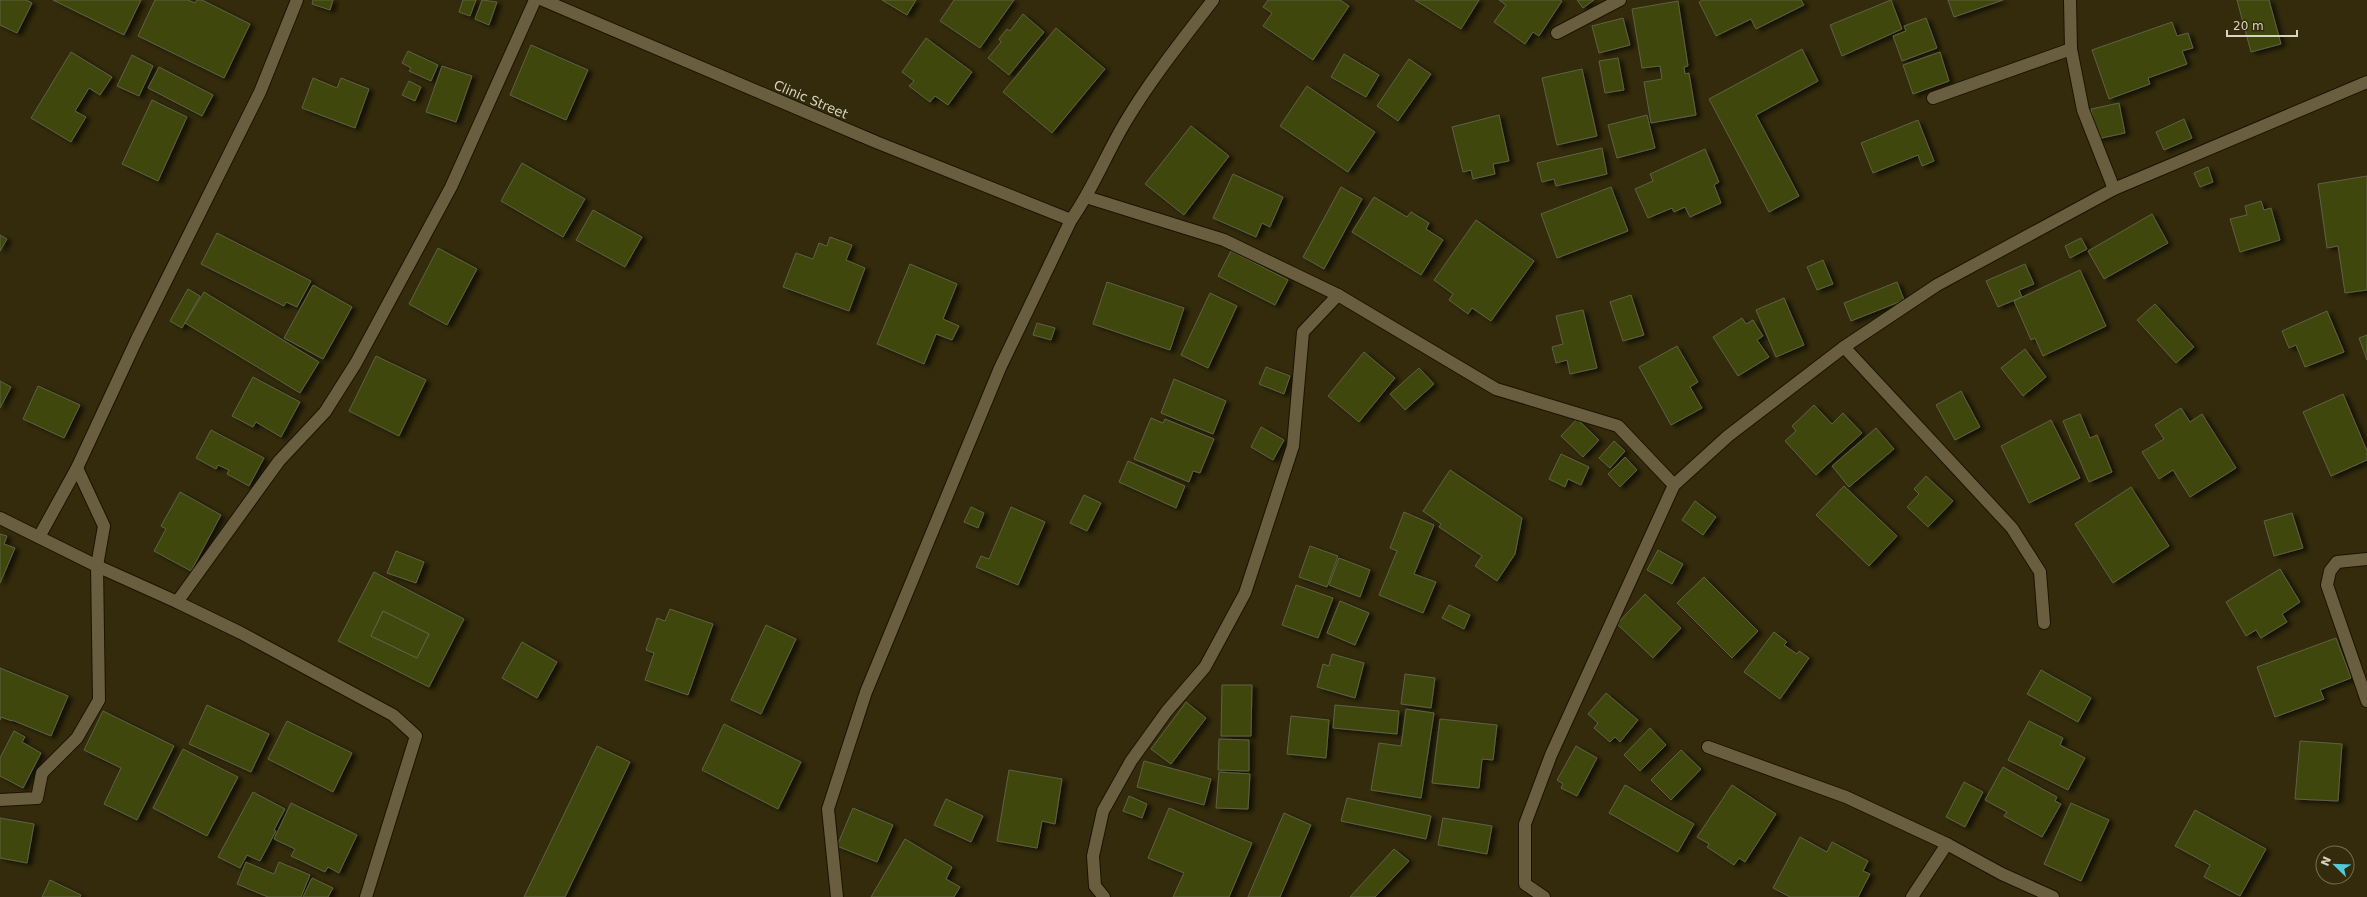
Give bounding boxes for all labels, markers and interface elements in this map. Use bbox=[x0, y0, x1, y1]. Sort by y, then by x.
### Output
scale bar bbox=[2227, 12, 2297, 38]
text: 20 m bbox=[2233, 19, 2264, 33]
street label: Clinic Street bbox=[772, 77, 850, 122]
north arrow bbox=[2315, 845, 2355, 885]
text: N bbox=[2318, 855, 2334, 868]

